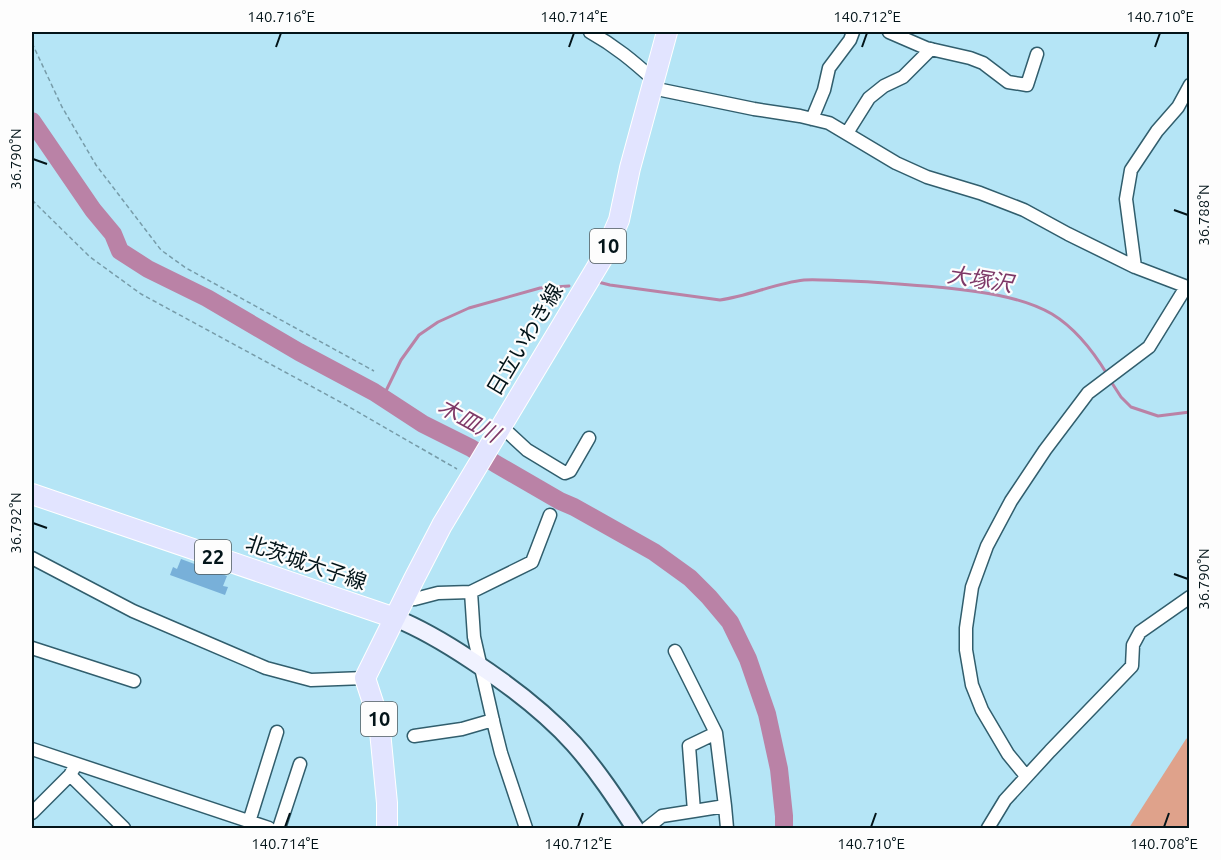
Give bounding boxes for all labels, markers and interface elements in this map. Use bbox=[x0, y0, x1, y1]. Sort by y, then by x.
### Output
text: 140.716°E bbox=[247, 8, 315, 25]
text: 140.714°E bbox=[540, 8, 608, 25]
text: 140.712°E bbox=[833, 8, 901, 25]
text: 140.710°E bbox=[1126, 8, 1194, 25]
text: 36.790°N bbox=[7, 128, 24, 190]
text: 36.788°N bbox=[1195, 184, 1212, 246]
road number: 10 bbox=[590, 229, 626, 263]
water label: 大塚沢 bbox=[946, 261, 1018, 296]
street label: 日立いわき線 bbox=[481, 279, 567, 400]
water label: 木皿川 bbox=[434, 393, 506, 447]
text: 36.792°N bbox=[7, 492, 24, 554]
street label: 北茨城大子線 bbox=[243, 530, 370, 594]
road number: 22 bbox=[195, 540, 231, 574]
text: 36.790°N bbox=[1195, 548, 1212, 610]
road number: 10 bbox=[361, 702, 397, 736]
text: 140.714°E bbox=[251, 835, 319, 852]
text: 140.712°E bbox=[544, 835, 612, 852]
text: 140.710°E bbox=[837, 835, 905, 852]
text: 140.708°E bbox=[1130, 835, 1198, 852]

